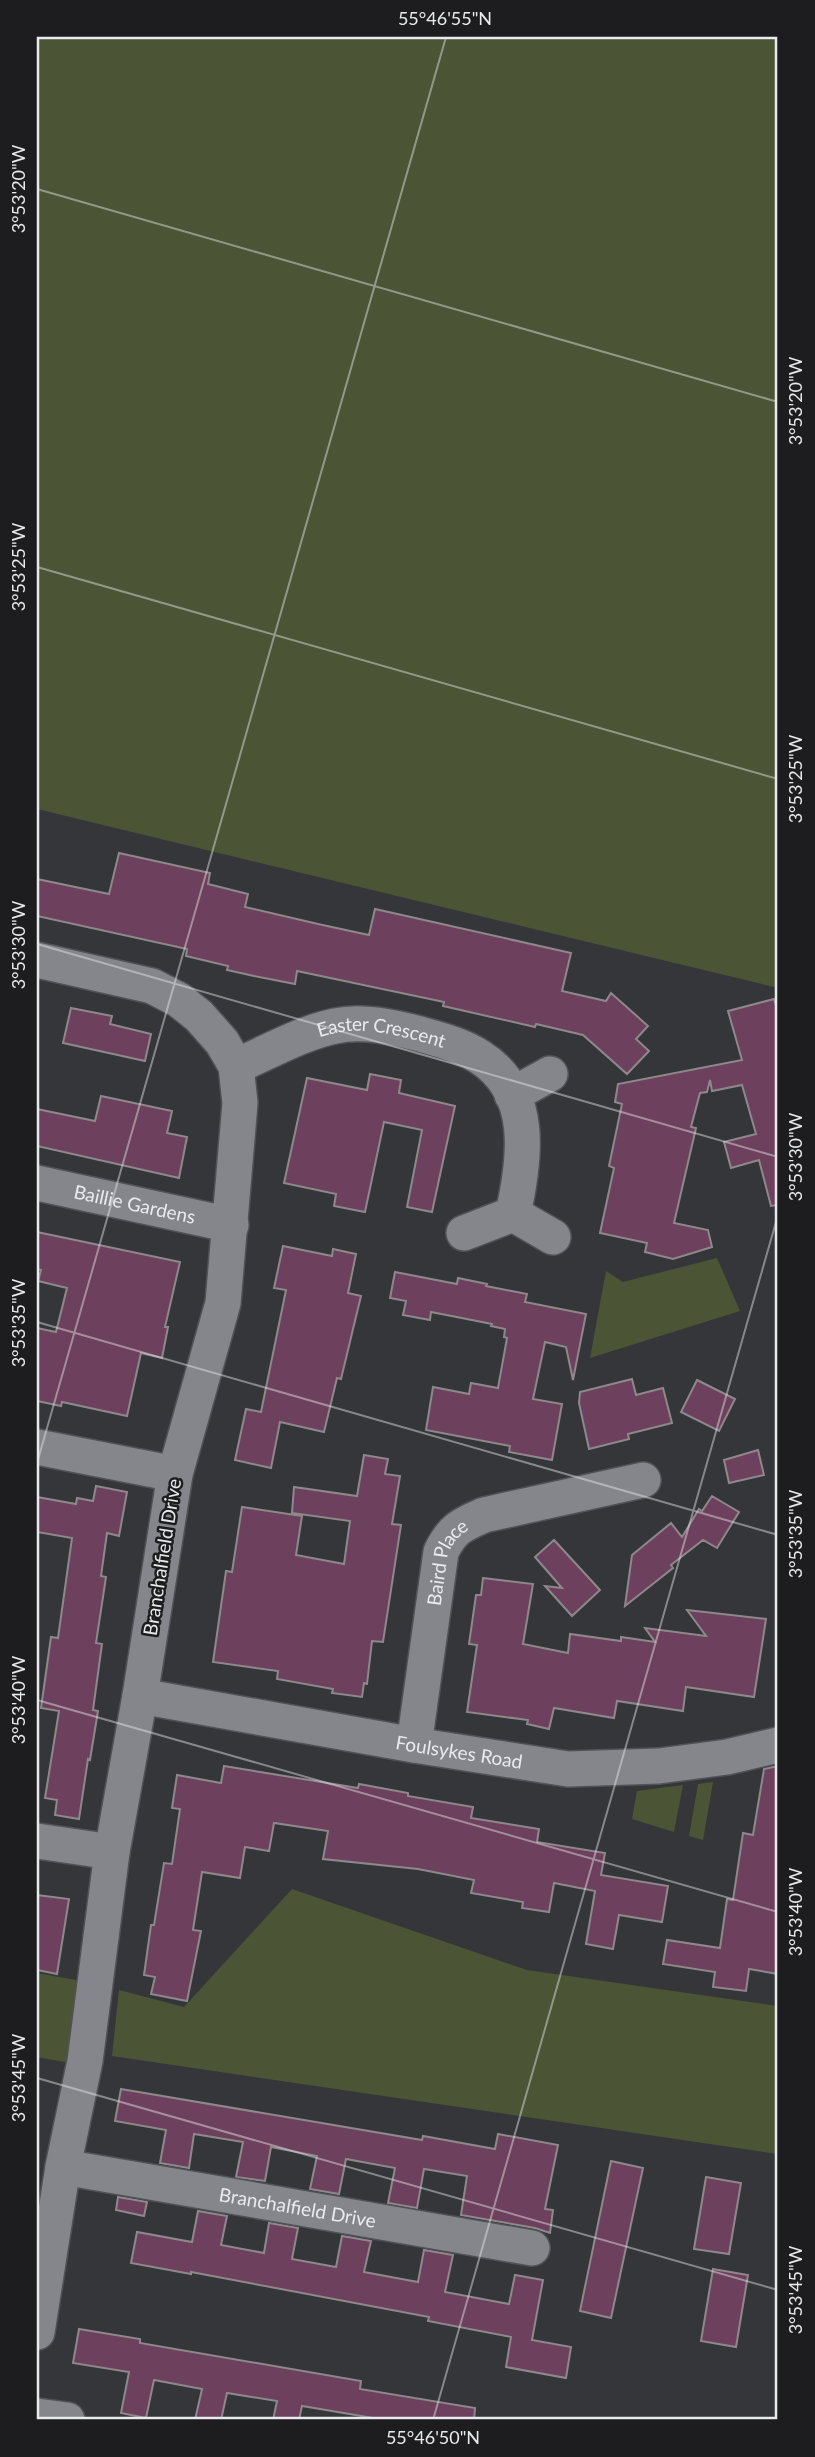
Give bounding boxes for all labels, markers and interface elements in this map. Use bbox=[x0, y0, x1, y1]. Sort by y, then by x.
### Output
text: 55°46'55"N bbox=[398, 7, 492, 29]
text: 3°53'20"W bbox=[7, 144, 29, 233]
text: 3°53'20"W bbox=[784, 356, 806, 445]
text: 3°53'25"W bbox=[7, 522, 29, 611]
text: 3°53'25"W bbox=[784, 734, 806, 823]
text: 3°53'30"W bbox=[7, 900, 29, 989]
street label: Easter Crescent bbox=[314, 1012, 449, 1052]
text: 3°53'30"W bbox=[784, 1112, 806, 1201]
street label: Baillie Gardens bbox=[72, 1179, 198, 1228]
text: 3°53'35"W bbox=[7, 1278, 29, 1367]
street label: Branchalfield Drive bbox=[138, 1477, 185, 1637]
text: 3°53'35"W bbox=[784, 1489, 806, 1578]
street label: Baird Place bbox=[422, 1513, 472, 1607]
text: 3°53'40"W bbox=[7, 1655, 29, 1744]
street label: Foulsykes Road bbox=[394, 1730, 524, 1773]
text: 3°53'40"W bbox=[784, 1867, 806, 1956]
text: 3°53'45"W bbox=[7, 2033, 29, 2122]
street label: Branchalfield Drive bbox=[217, 2182, 378, 2232]
text: 3°53'45"W bbox=[784, 2245, 806, 2334]
text: 55°46'50"N bbox=[386, 2426, 480, 2448]

